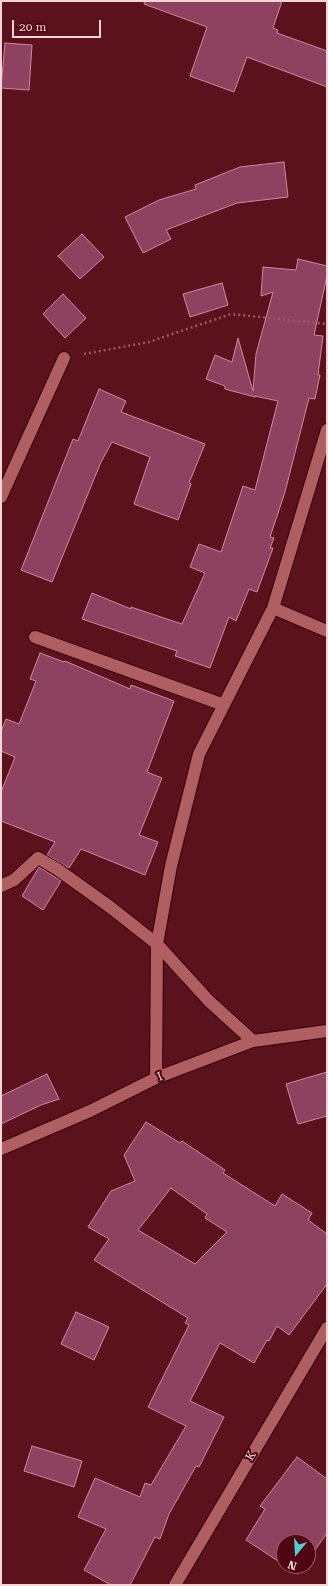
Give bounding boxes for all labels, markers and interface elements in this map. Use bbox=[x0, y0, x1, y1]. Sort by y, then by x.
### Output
scale bar bbox=[14, 12, 103, 38]
text: 20 m bbox=[19, 20, 46, 34]
street label: I bbox=[155, 1069, 165, 1085]
street label: K bbox=[243, 1449, 259, 1463]
north arrow bbox=[276, 1534, 316, 1574]
text: N bbox=[286, 1557, 298, 1572]

